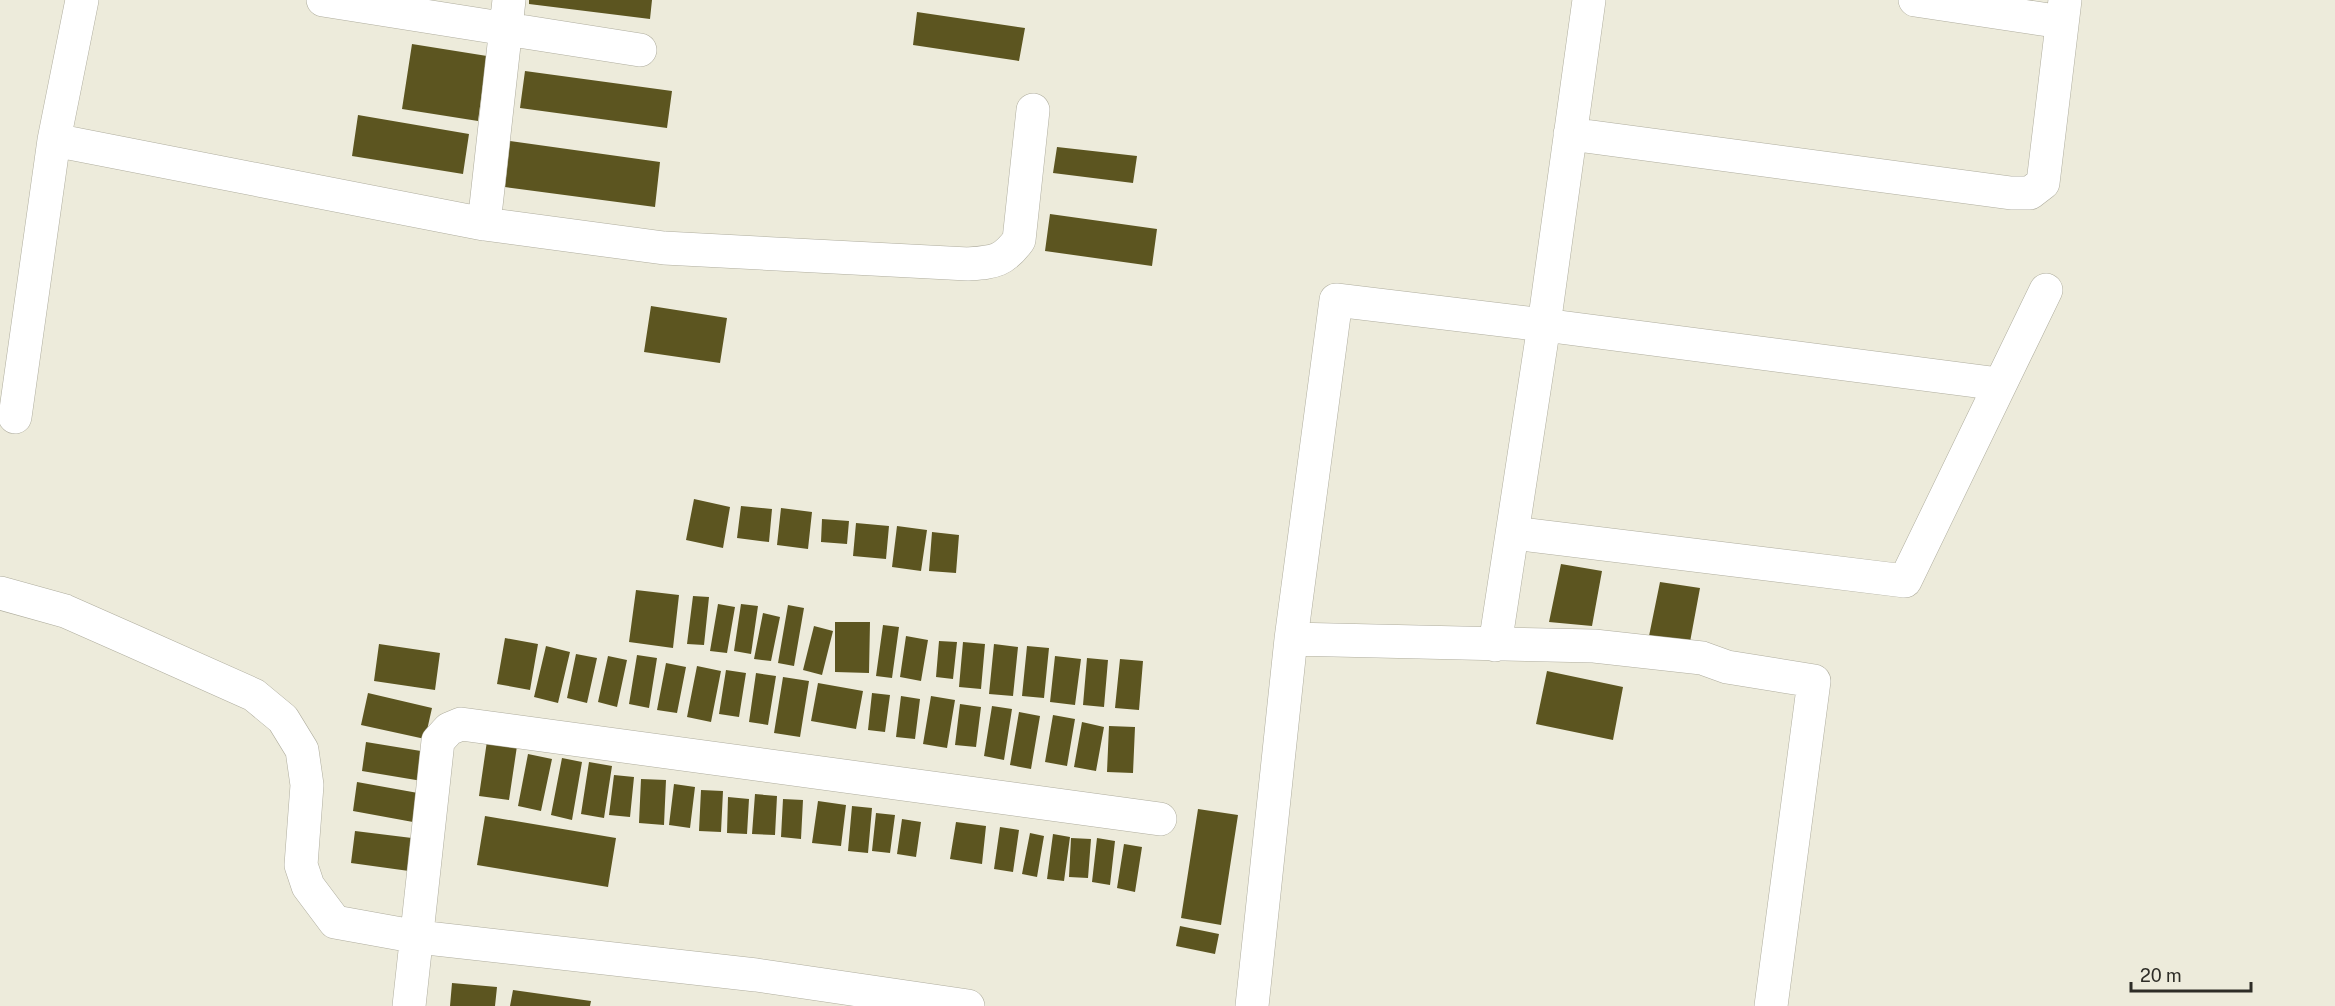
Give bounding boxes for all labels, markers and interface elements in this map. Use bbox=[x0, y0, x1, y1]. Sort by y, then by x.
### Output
scale bar bbox=[2131, 955, 2251, 993]
text: 20 m bbox=[2140, 965, 2182, 986]

